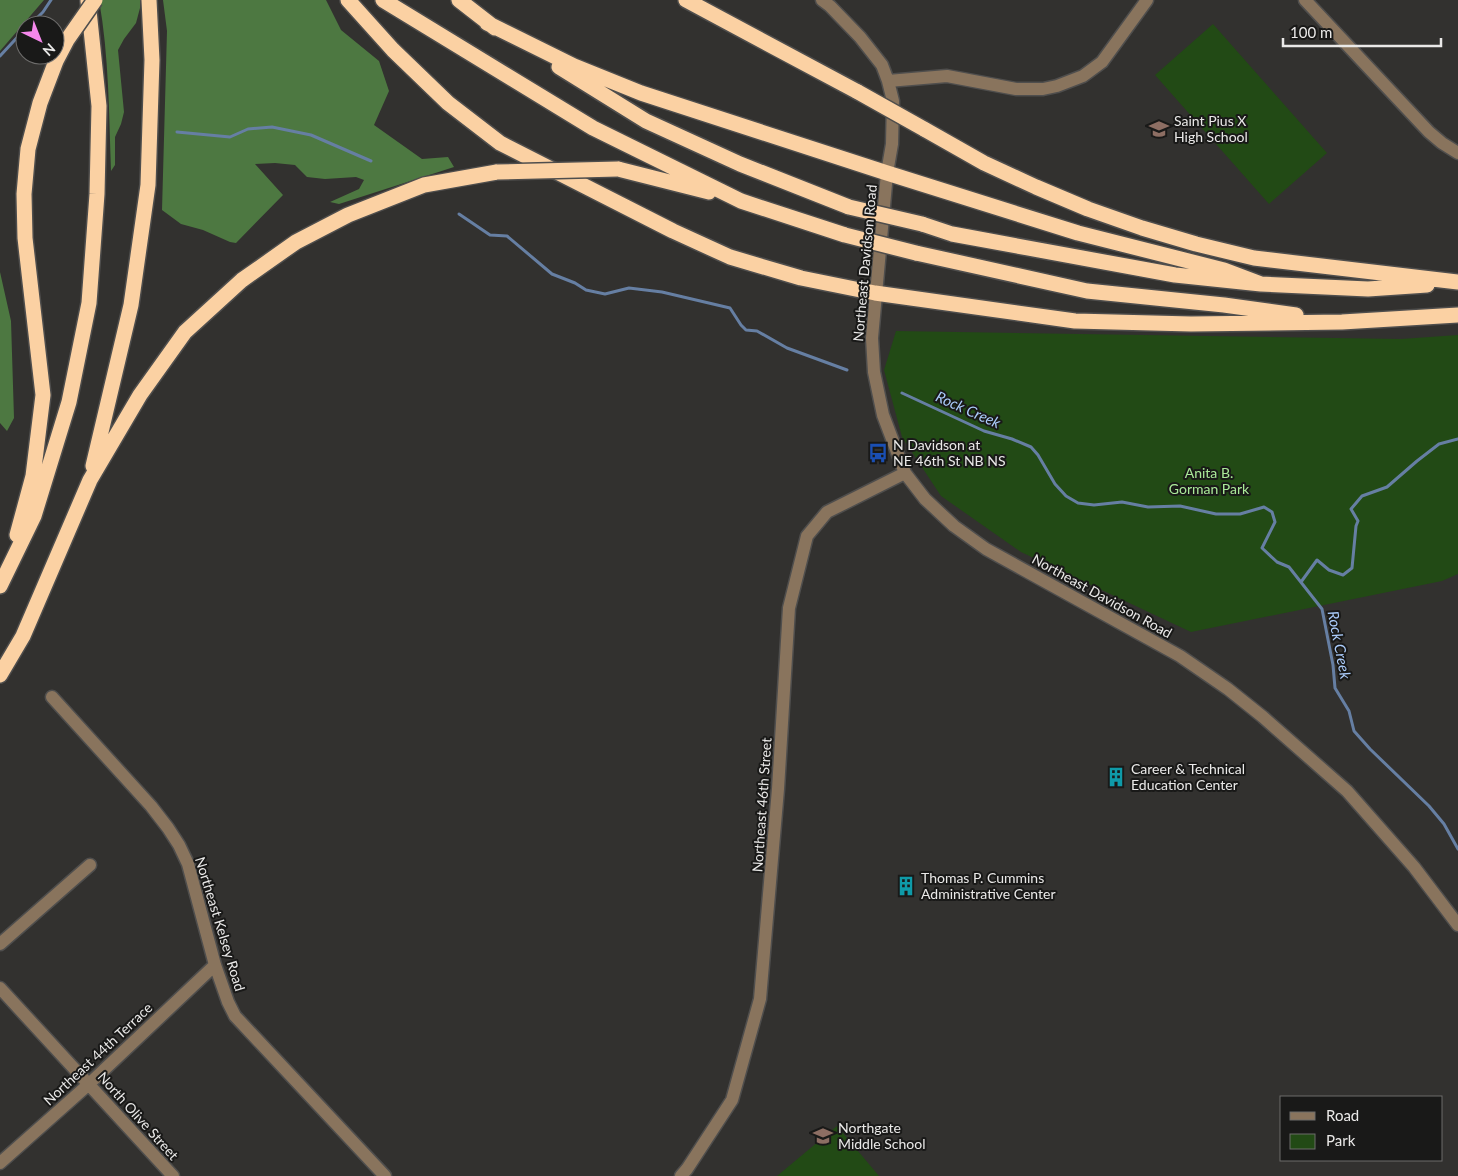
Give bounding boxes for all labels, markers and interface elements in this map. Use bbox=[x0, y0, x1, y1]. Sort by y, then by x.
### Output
north arrow bbox=[15, 15, 65, 65]
scale bar bbox=[1283, 15, 1440, 47]
text: 100 m bbox=[1290, 23, 1332, 41]
text: N bbox=[39, 40, 59, 60]
place label: Saint Pius X High School bbox=[1174, 112, 1248, 145]
school or university icon: Saint Pius X High School bbox=[1148, 118, 1170, 140]
street label: Northeast Davidson Road bbox=[849, 184, 880, 342]
water label: Rock Creek bbox=[933, 387, 1004, 432]
place label: N Davidson at NE 46th St NB NS bbox=[893, 436, 1006, 469]
bus stop icon: N Davidson at NE 46th St NB NS bbox=[867, 442, 889, 464]
park label: Anita B. Gorman Park bbox=[1169, 464, 1250, 497]
street label: Northeast Davidson Road bbox=[1029, 550, 1175, 641]
water label: Rock Creek bbox=[1325, 609, 1356, 681]
street label: Northeast 46th Street bbox=[748, 737, 775, 873]
place label: Career & Technical Education Center bbox=[1131, 760, 1245, 793]
building icon: Career & Technical Education Center bbox=[1105, 766, 1127, 788]
street label: Northeast Kelsey Road bbox=[192, 855, 249, 993]
place label: Thomas P. Cummins Administrative Center bbox=[921, 869, 1056, 902]
building icon: Thomas P. Cummins Administrative Center bbox=[895, 875, 917, 897]
street label: Northeast 44th Terrace bbox=[40, 999, 156, 1108]
street label: North Olive Street bbox=[94, 1068, 182, 1163]
legend bbox=[1280, 1096, 1443, 1161]
text: Road bbox=[1326, 1106, 1359, 1124]
place label: Northgate Middle School bbox=[838, 1119, 925, 1152]
school or university icon: Northgate Middle School bbox=[812, 1125, 834, 1147]
text: Park bbox=[1326, 1131, 1356, 1149]

